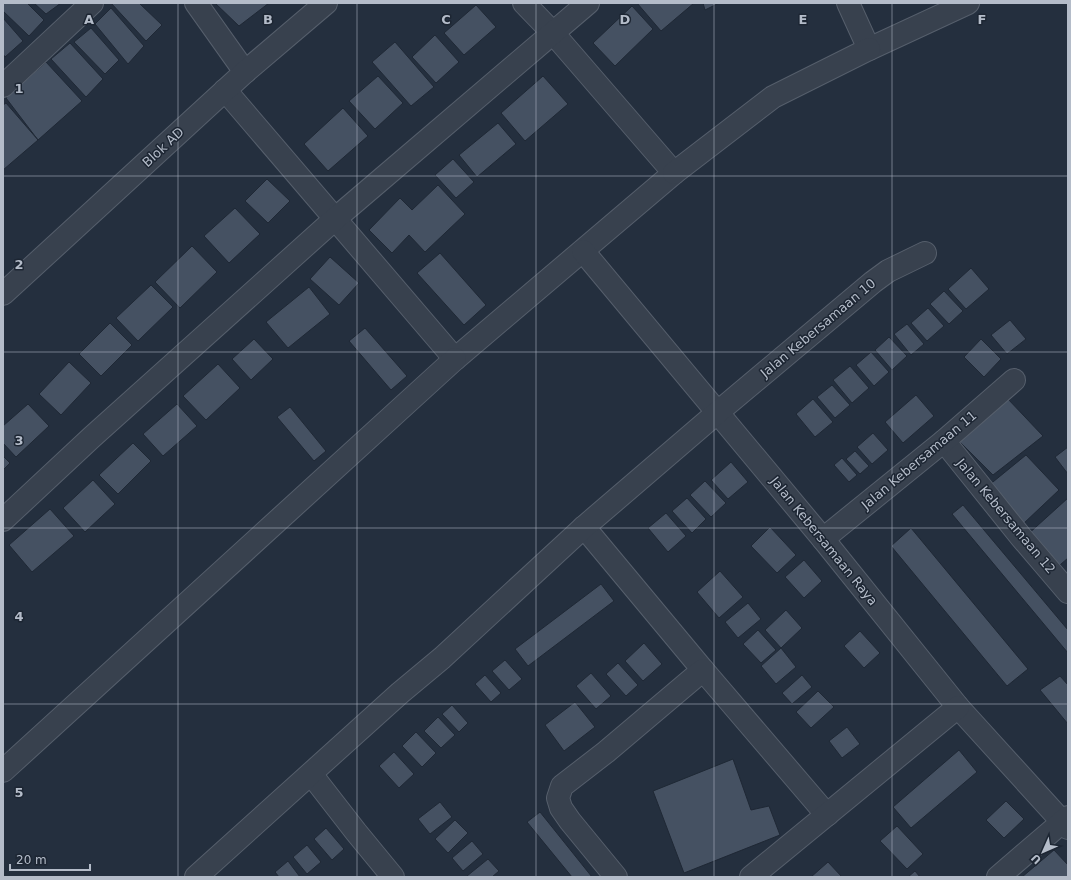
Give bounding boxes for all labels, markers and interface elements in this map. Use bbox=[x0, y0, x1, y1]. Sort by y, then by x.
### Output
text: A bbox=[84, 12, 94, 27]
text: B bbox=[263, 12, 273, 27]
text: C bbox=[441, 12, 451, 27]
text: D bbox=[620, 12, 631, 27]
text: E bbox=[799, 12, 807, 27]
text: F bbox=[978, 12, 986, 27]
text: 1 bbox=[14, 81, 24, 96]
street label: Blok AD bbox=[139, 124, 187, 170]
text: 2 bbox=[14, 257, 24, 272]
street label: Jalan Kebersamaan 10 bbox=[757, 275, 879, 381]
street label: Jalan Kebersamaan 11 bbox=[858, 407, 980, 513]
text: 3 bbox=[14, 433, 24, 448]
street label: Jalan Kebersamaan 12 bbox=[953, 455, 1059, 577]
street label: Jalan Kebersamaan Raya bbox=[767, 473, 881, 608]
text: 4 bbox=[14, 609, 24, 624]
text: 5 bbox=[14, 785, 24, 800]
north arrow bbox=[1023, 832, 1063, 872]
scale bar bbox=[10, 846, 90, 872]
text: U bbox=[1029, 851, 1044, 866]
text: 20 m bbox=[16, 853, 47, 867]

